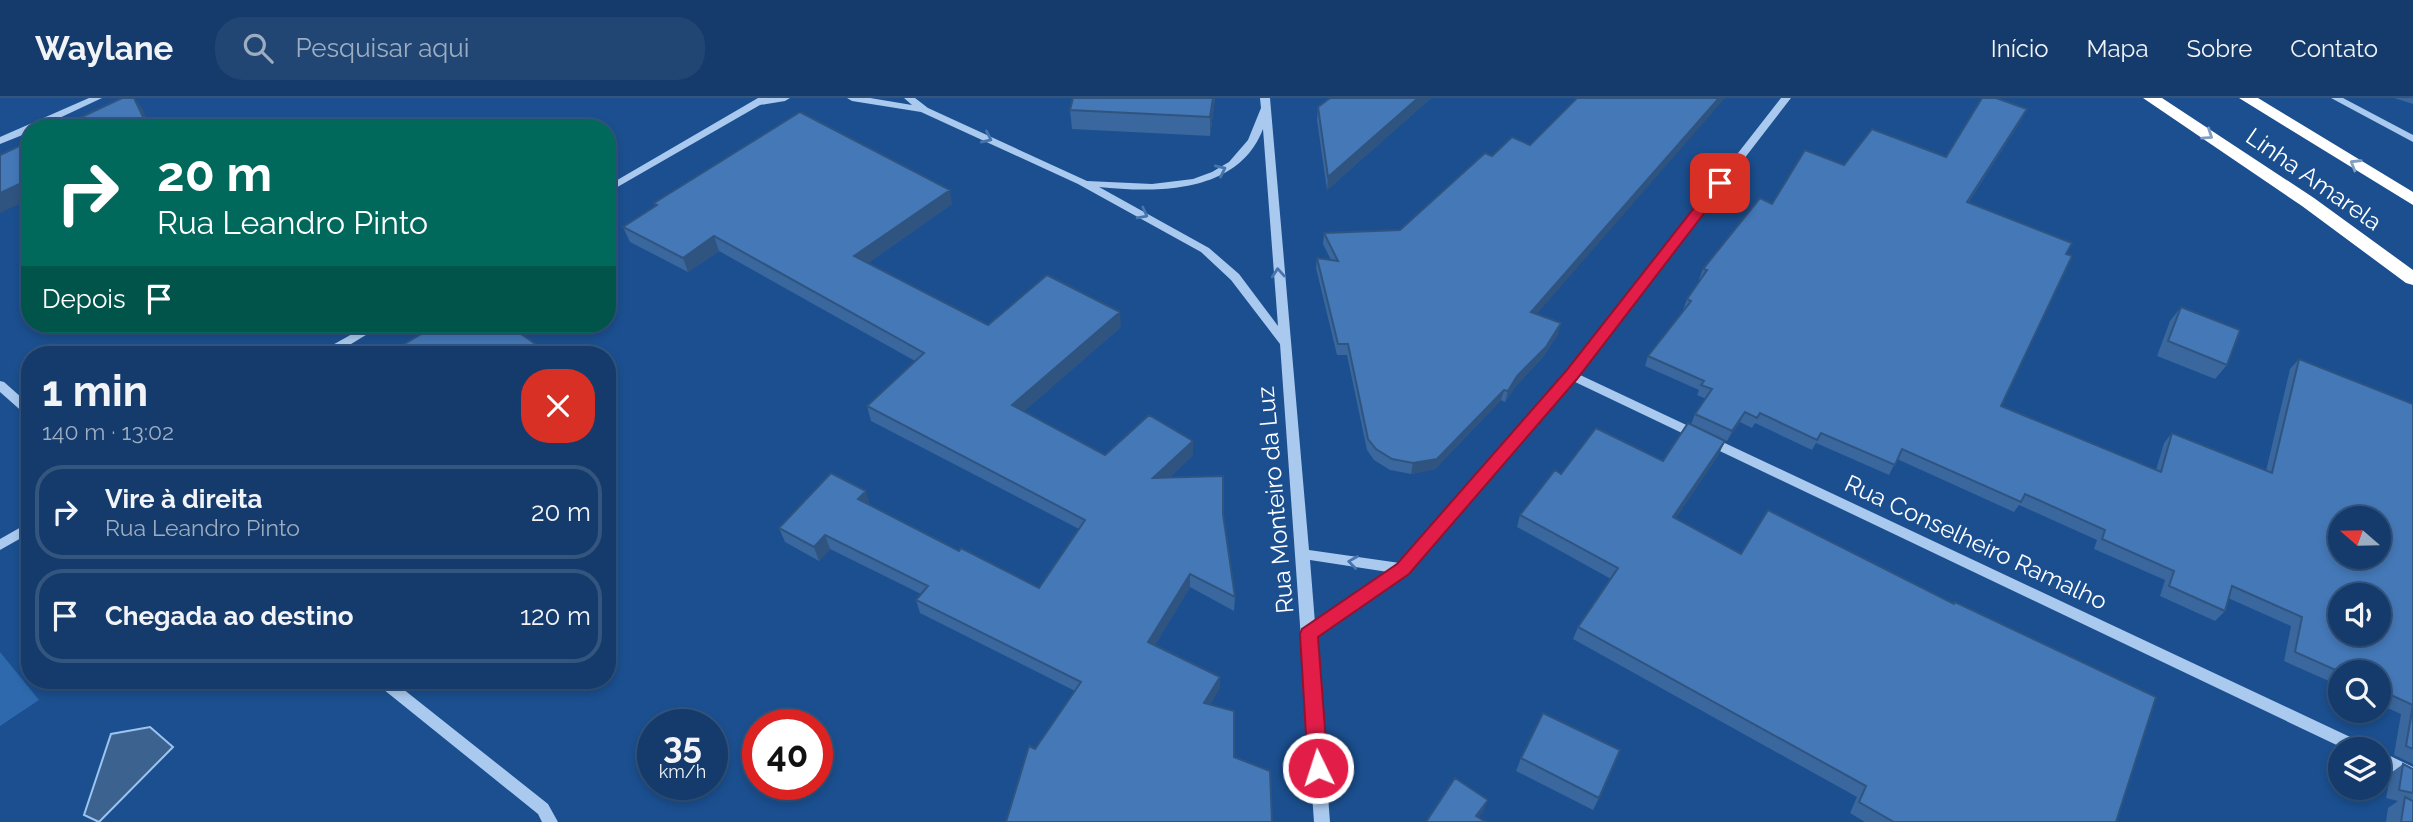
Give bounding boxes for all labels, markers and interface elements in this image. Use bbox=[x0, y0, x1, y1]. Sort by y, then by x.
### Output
search box bbox=[215, 17, 705, 80]
text: Waylane bbox=[35, 29, 173, 68]
icon: search bbox=[239, 29, 277, 67]
text: Pesquisar aqui bbox=[295, 33, 469, 63]
text: Início bbox=[1991, 34, 2049, 63]
text: Mapa bbox=[2087, 34, 2148, 63]
text: Sobre bbox=[2186, 34, 2252, 63]
text: Contato bbox=[2290, 34, 2378, 63]
street label: Linha Amarela bbox=[2241, 122, 2387, 236]
one-way arrow bbox=[2200, 127, 2213, 139]
one-way arrow bbox=[980, 130, 992, 144]
text: 20 m bbox=[157, 145, 272, 202]
icon: right bbox=[42, 147, 133, 238]
pin bbox=[1690, 153, 1750, 213]
one-way arrow bbox=[2350, 159, 2363, 172]
one-way arrow bbox=[1214, 164, 1226, 178]
icon: arrive bbox=[1701, 164, 1739, 202]
text: Rua Leandro Pinto bbox=[157, 204, 428, 241]
one-way arrow bbox=[1136, 206, 1148, 219]
one-way arrow bbox=[1271, 268, 1286, 279]
icon: arrive bbox=[140, 280, 178, 318]
text: Depois bbox=[42, 284, 126, 314]
text: 1 min bbox=[42, 367, 148, 416]
button: close bbox=[521, 369, 595, 443]
street label: Rua Monteiro da Luz bbox=[1251, 385, 1299, 615]
text: 140 m · 13:02 bbox=[42, 418, 174, 445]
street label: Rua Conselheiro Ramalho bbox=[1840, 468, 2112, 616]
text: Vire à direita bbox=[105, 484, 262, 514]
icon: right bbox=[46, 493, 84, 531]
text: 20 m bbox=[531, 497, 591, 527]
north arrow bbox=[2328, 506, 2390, 569]
map controls bbox=[2328, 506, 2391, 800]
text: Rua Leandro Pinto bbox=[105, 514, 300, 541]
one-way arrow bbox=[1347, 555, 1359, 570]
button: sound bbox=[2328, 583, 2391, 646]
icon: arrive bbox=[46, 597, 84, 635]
text: Chegada ao destino bbox=[105, 601, 354, 631]
text: 120 m bbox=[520, 601, 591, 631]
button: search bbox=[2328, 660, 2391, 723]
speed limit sign: 40 bbox=[742, 709, 833, 800]
text: 35 bbox=[663, 725, 702, 766]
position arrow bbox=[1281, 731, 1355, 805]
button: layers bbox=[2328, 737, 2391, 800]
text: km/h bbox=[659, 761, 706, 782]

